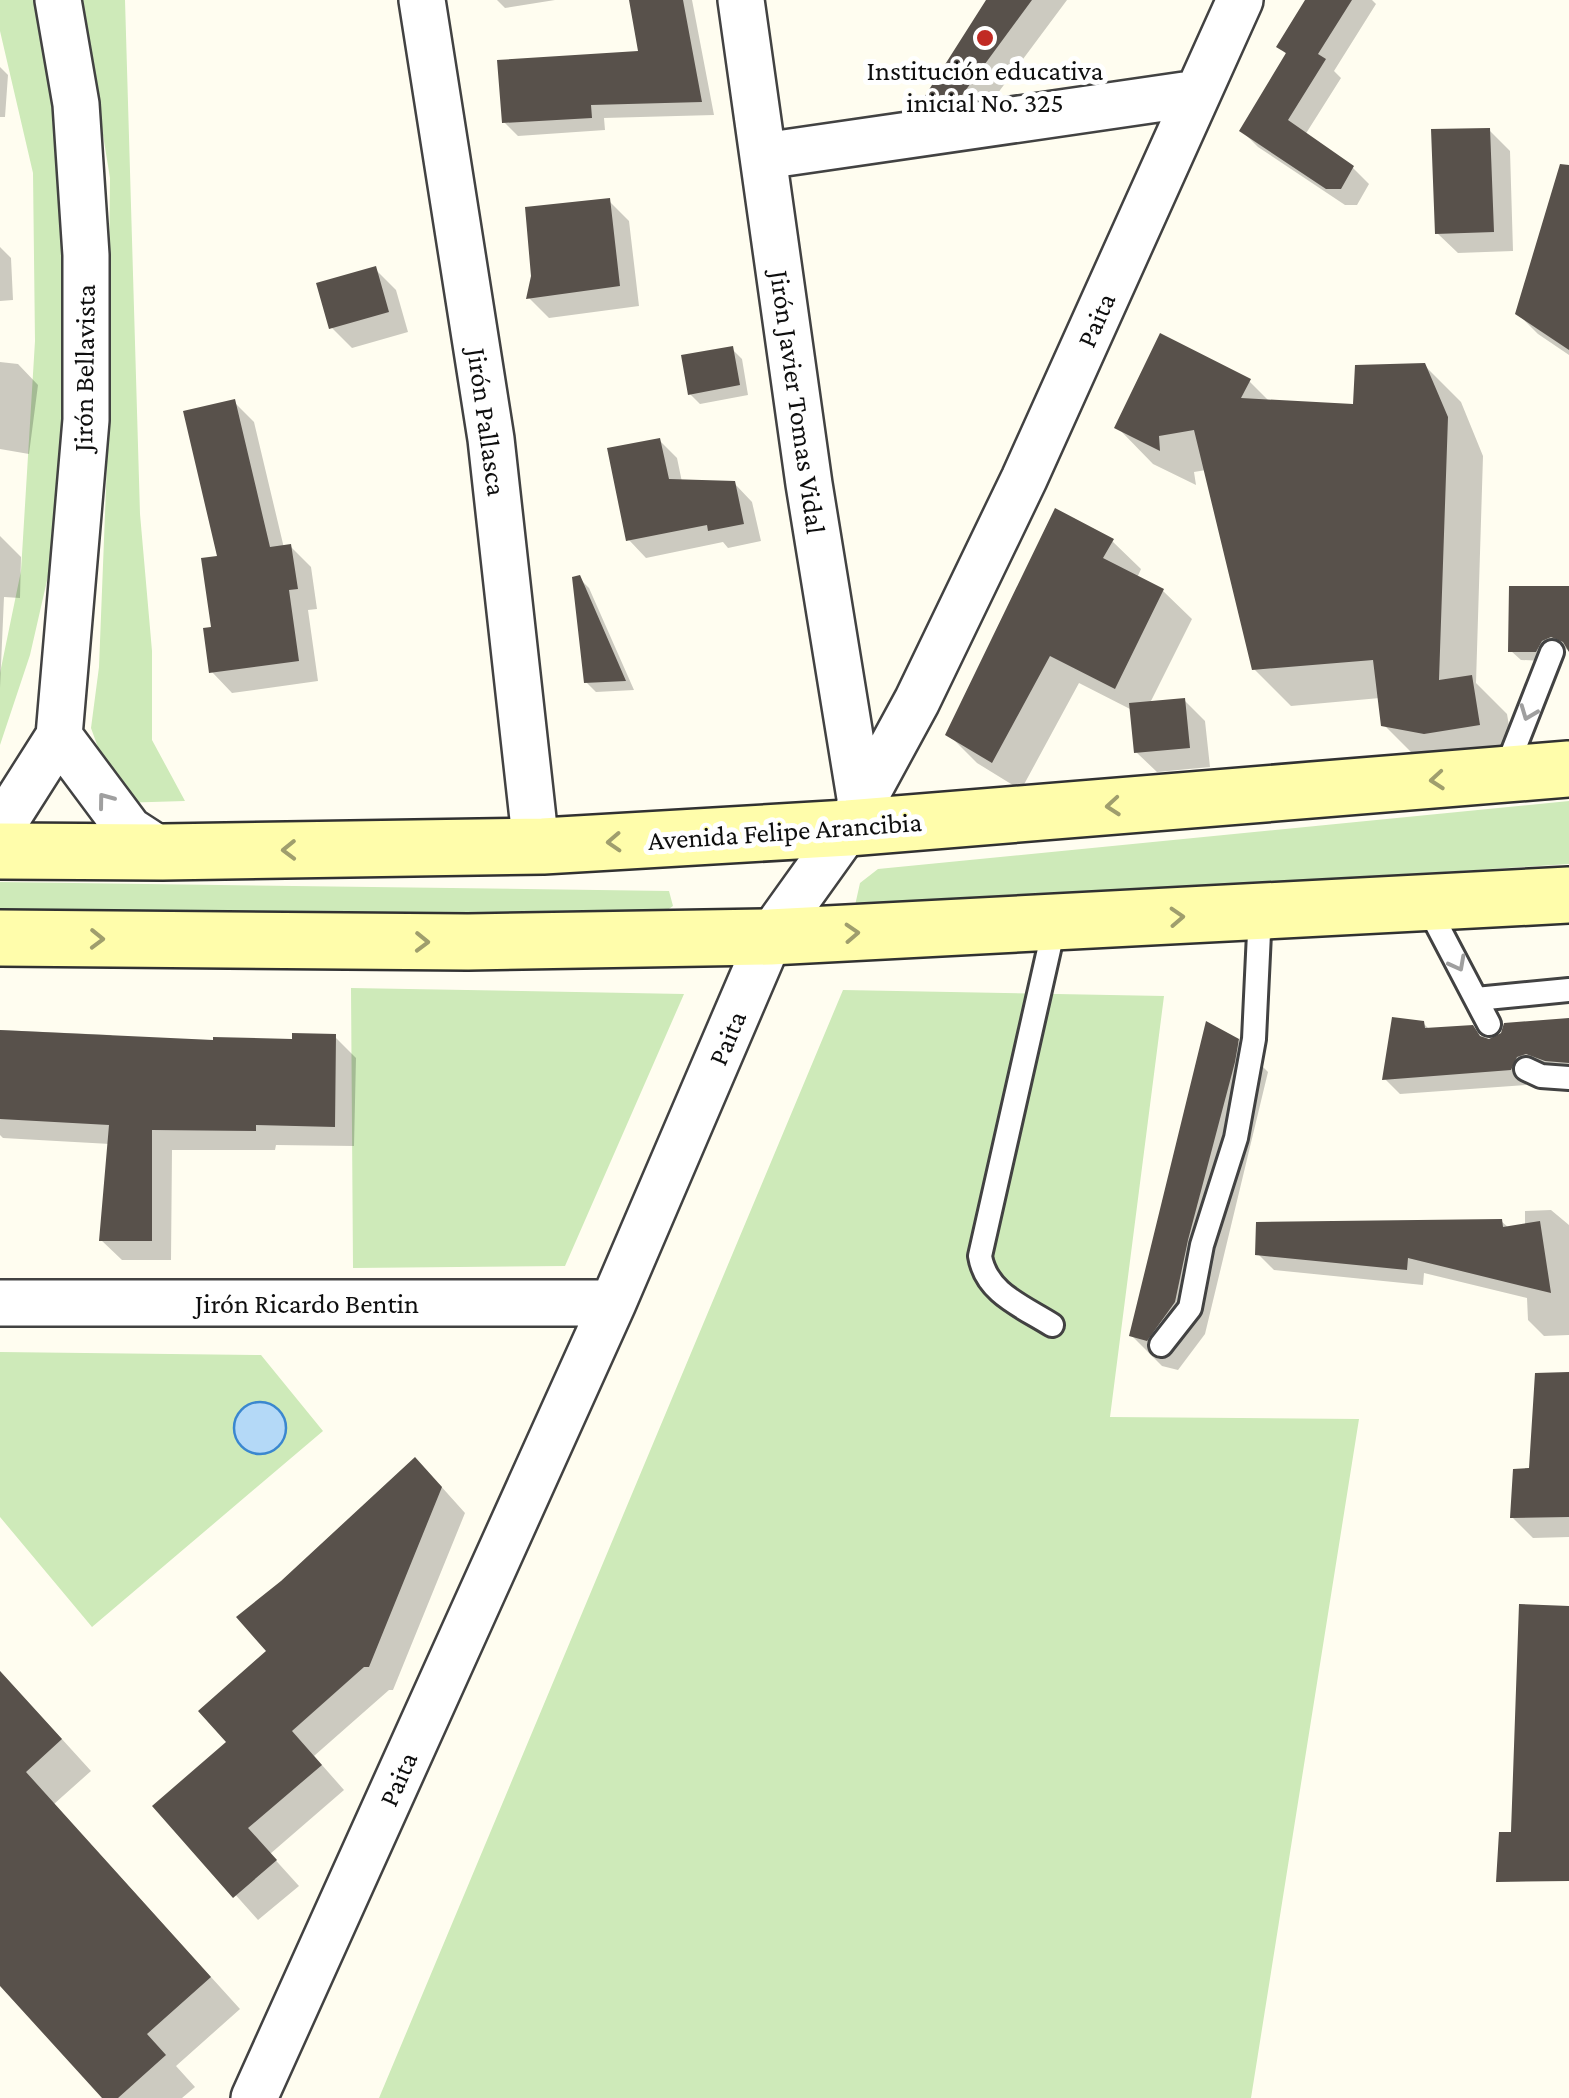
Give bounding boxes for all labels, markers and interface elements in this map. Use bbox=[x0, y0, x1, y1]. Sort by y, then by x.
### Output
marker: Institución educativa inicial No. 325 bbox=[974, 27, 996, 49]
place label: Institución educativa inicial No. 325 bbox=[866, 55, 1104, 118]
street label: Jirón Javier Tomas Vidal bbox=[764, 265, 832, 536]
street label: Jirón Bellavista bbox=[67, 284, 101, 455]
street label: Paita bbox=[1070, 288, 1122, 352]
street label: Jirón Pallasca bbox=[461, 343, 513, 498]
one-way arrow bbox=[1520, 703, 1540, 721]
one-way arrow bbox=[1429, 768, 1445, 790]
one-way arrow bbox=[99, 793, 116, 811]
one-way arrow bbox=[1105, 795, 1121, 817]
street label: Avenida Felipe Arancibia bbox=[647, 806, 923, 856]
one-way arrow bbox=[606, 831, 622, 852]
one-way arrow bbox=[281, 839, 296, 861]
one-way arrow bbox=[1169, 907, 1185, 928]
one-way arrow bbox=[845, 923, 861, 944]
one-way arrow bbox=[90, 928, 106, 950]
one-way arrow bbox=[416, 931, 431, 953]
one-way arrow bbox=[1445, 953, 1465, 971]
street label: Paita bbox=[702, 1006, 752, 1070]
street label: Jirón Ricardo Bentin bbox=[192, 1288, 419, 1319]
street label: Paita bbox=[372, 1747, 424, 1811]

